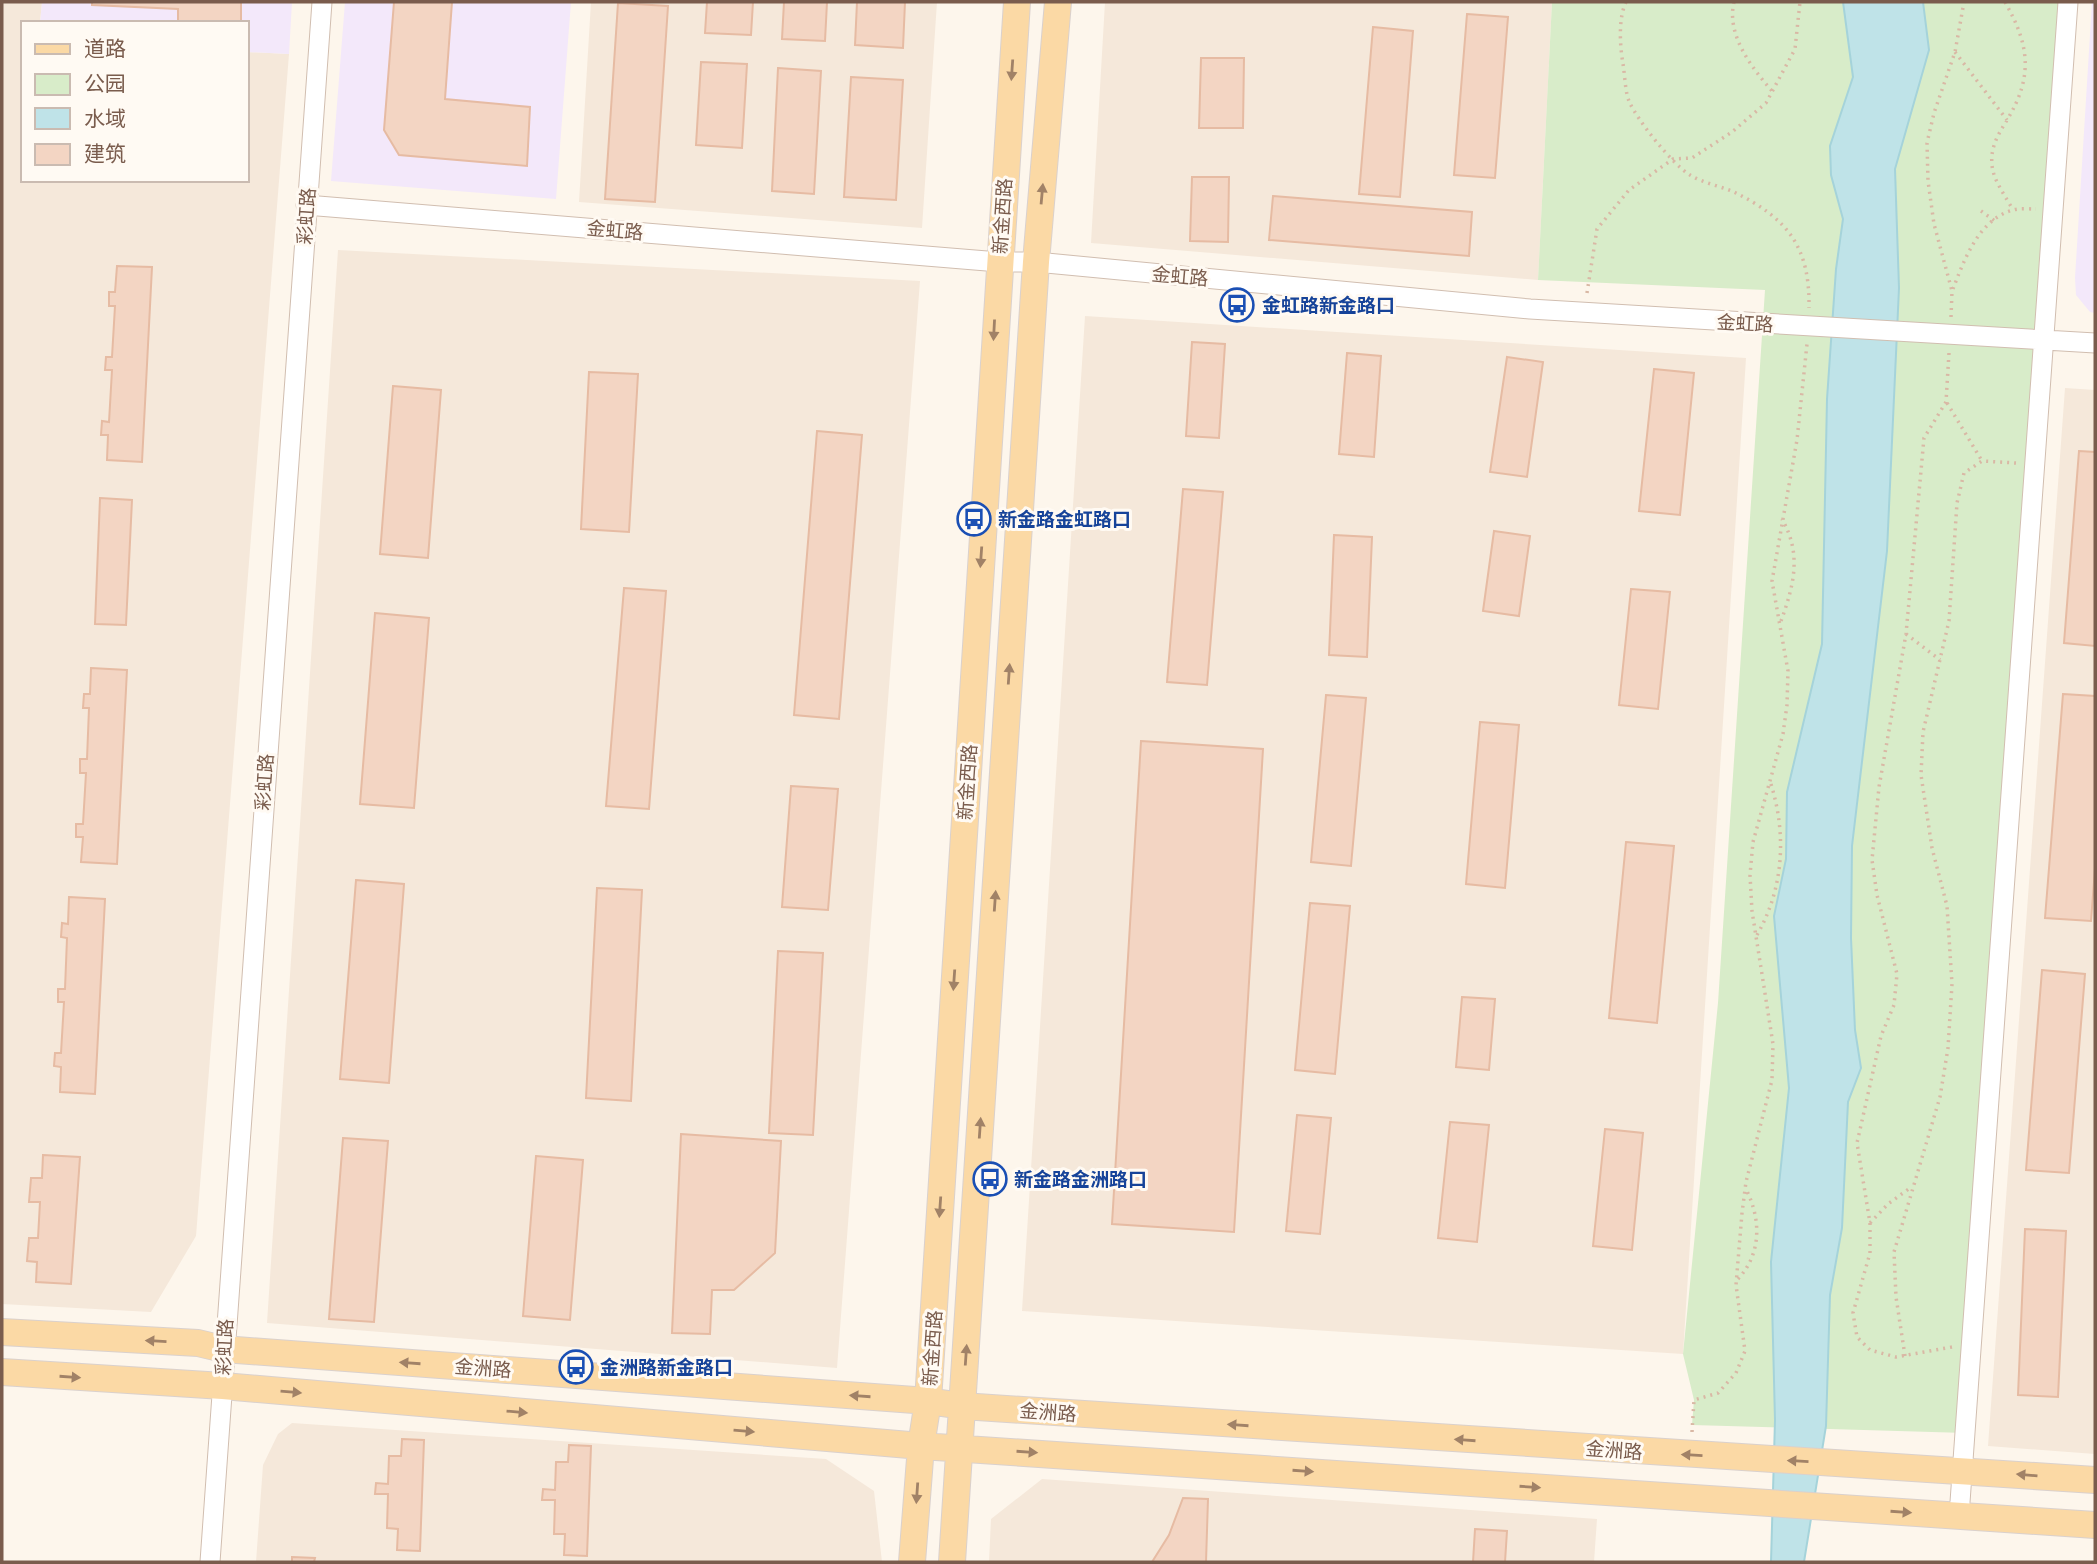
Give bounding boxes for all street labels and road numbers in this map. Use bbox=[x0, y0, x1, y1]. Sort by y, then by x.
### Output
street label: 新金西路 bbox=[986, 177, 1018, 255]
street label: 彩虹路 bbox=[291, 187, 321, 245]
street label: 金虹路 bbox=[585, 215, 645, 245]
street label: 金虹路 bbox=[1150, 261, 1210, 291]
street label: 金虹路 bbox=[1716, 309, 1774, 337]
street label: 新金西路 bbox=[951, 743, 983, 821]
street label: 彩虹路 bbox=[249, 753, 279, 811]
street label: 新金西路 bbox=[916, 1309, 948, 1387]
street label: 彩虹路 bbox=[210, 1318, 238, 1376]
street label: 金洲路 bbox=[454, 1353, 512, 1383]
street label: 金洲路 bbox=[1019, 1397, 1077, 1427]
street label: 金洲路 bbox=[1585, 1435, 1643, 1465]

